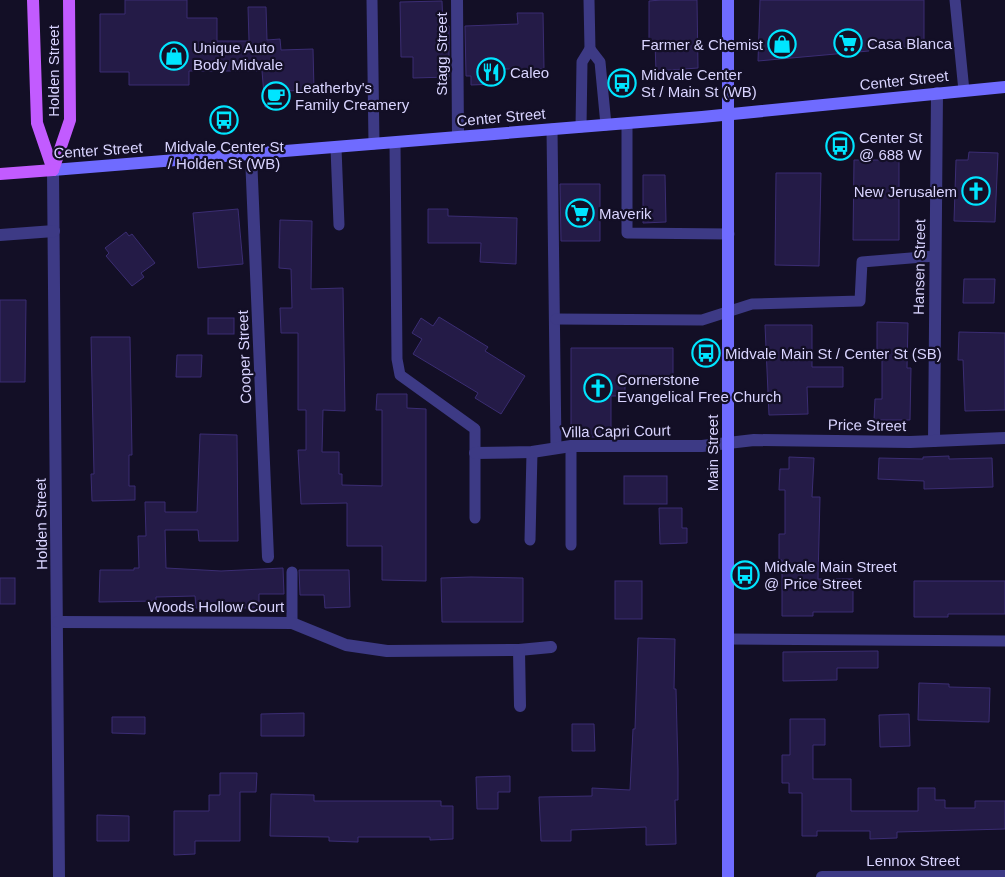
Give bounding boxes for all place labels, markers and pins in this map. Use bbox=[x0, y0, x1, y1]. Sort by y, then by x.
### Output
supermarket icon: Casa Blanca bbox=[833, 28, 863, 58]
shop icon: Farmer & Chemist bbox=[767, 29, 797, 59]
place label: Casa Blanca bbox=[867, 35, 953, 52]
place label: Farmer & Chemist bbox=[641, 36, 764, 53]
place label: Unique Auto Body Midvale bbox=[193, 39, 283, 73]
shop icon: Unique Auto Body Midvale bbox=[159, 41, 189, 71]
restaurant icon: Caleo bbox=[476, 57, 506, 87]
place label: Caleo bbox=[510, 64, 549, 81]
place label: Midvale Center St / Main St (WB) bbox=[641, 66, 757, 100]
bus stop icon: Midvale Center St / Main St (WB) bbox=[607, 68, 637, 98]
place label: Leatherby's Family Creamery bbox=[295, 79, 410, 113]
cafe icon: Leatherby's Family Creamery bbox=[261, 81, 291, 111]
bus stop icon: Midvale Center St / Holden St (WB) bbox=[209, 105, 239, 135]
place label: Center St @ 688 W bbox=[859, 129, 923, 163]
bus stop icon: Center St @ 688 W bbox=[825, 131, 855, 161]
place label: Midvale Center St / Holden St (WB) bbox=[164, 138, 284, 172]
church icon: New Jerusalem bbox=[961, 176, 991, 206]
place label: New Jerusalem bbox=[854, 183, 957, 200]
supermarket icon: Maverik bbox=[565, 198, 595, 228]
place label: Maverik bbox=[599, 205, 652, 222]
bus stop icon: Midvale Main St / Center St (SB) bbox=[691, 338, 721, 368]
place label: Midvale Main St / Center St (SB) bbox=[725, 345, 942, 362]
place label: Cornerstone Evangelical Free Church bbox=[617, 371, 781, 405]
church icon: Cornerstone Evangelical Free Church bbox=[583, 373, 613, 403]
place label: Midvale Main Street @ Price Street bbox=[764, 558, 897, 592]
bus stop icon: Midvale Main Street @ Price Street bbox=[730, 560, 760, 590]

